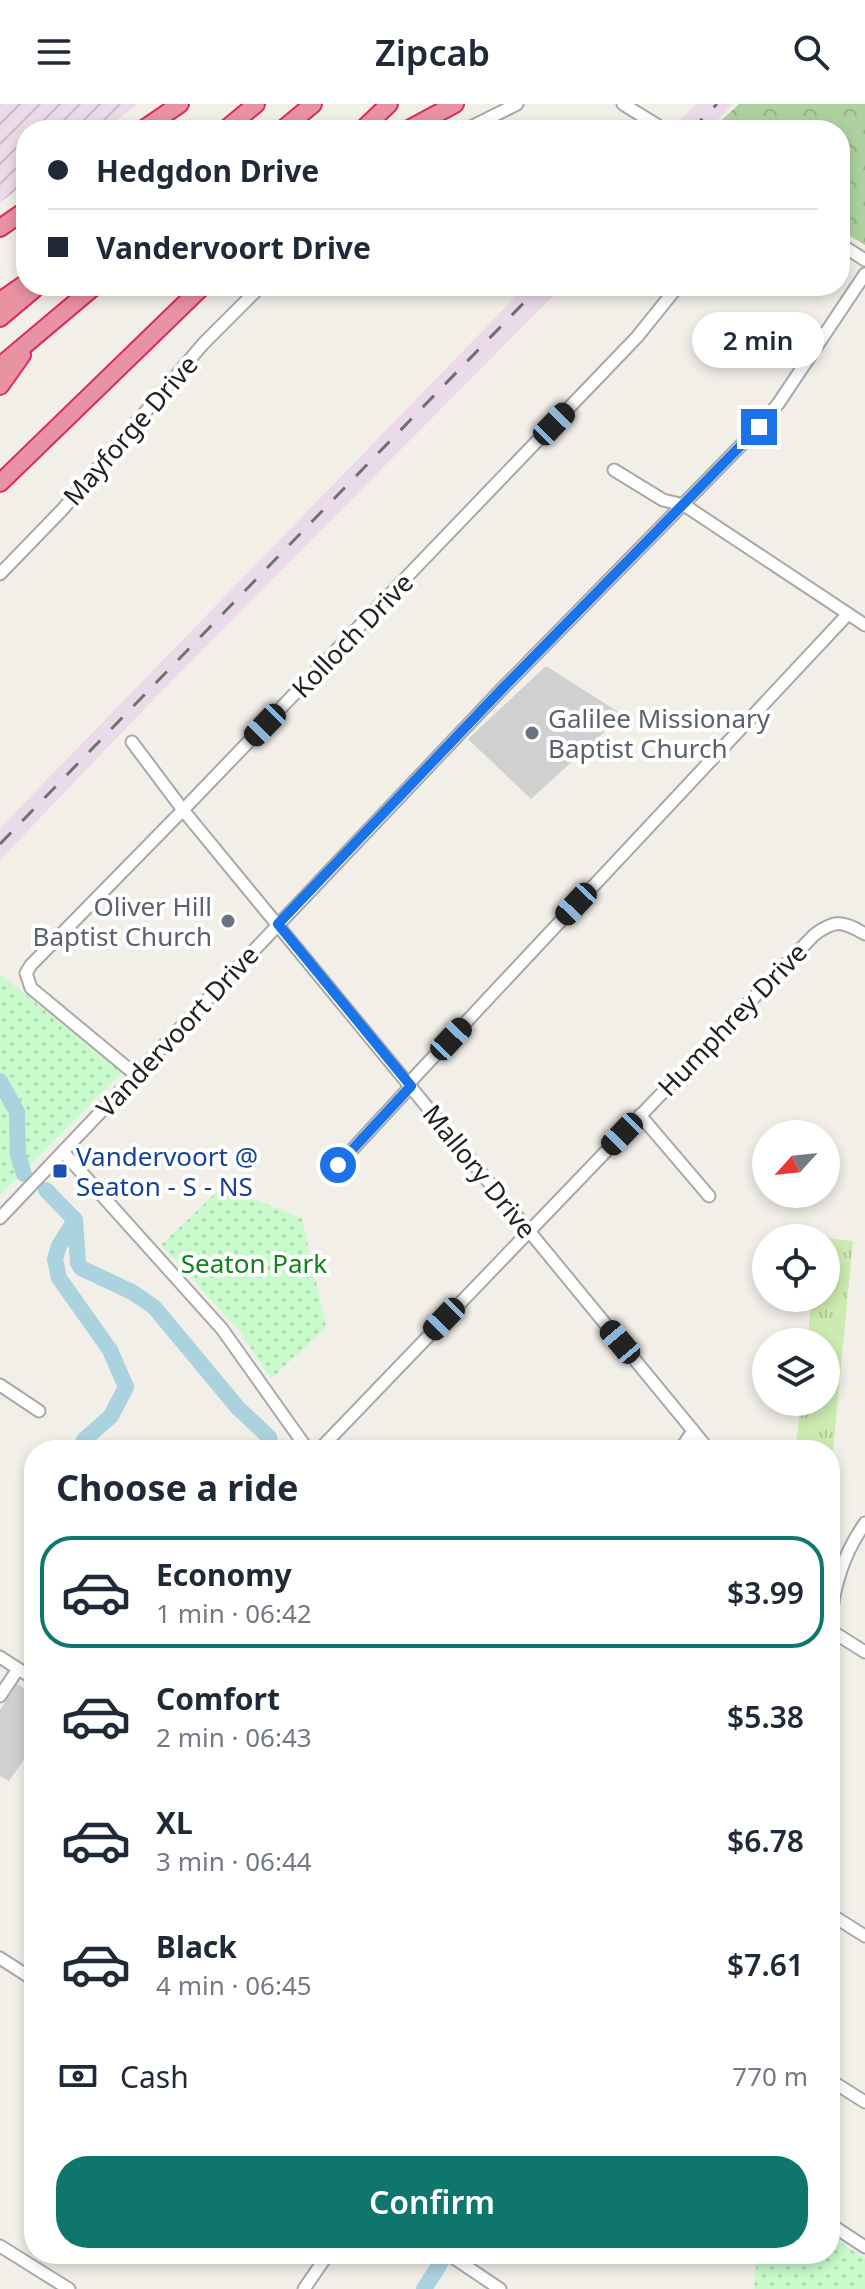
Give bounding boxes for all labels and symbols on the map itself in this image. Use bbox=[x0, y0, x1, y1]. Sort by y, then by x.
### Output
callout: 2 min bbox=[693, 311, 825, 367]
street label: Mayforge Drive bbox=[55, 347, 205, 513]
car bbox=[529, 398, 579, 450]
route end bbox=[741, 409, 777, 445]
street label: Kolloch Drive bbox=[283, 565, 421, 705]
car bbox=[240, 699, 290, 751]
place label: Galilee Missionary Baptist Church bbox=[548, 700, 771, 766]
marker: Galilee Missionary Baptist Church bbox=[523, 724, 541, 742]
car bbox=[551, 878, 601, 930]
place label: Oliver Hill Baptist Church bbox=[32, 888, 212, 954]
marker: Oliver Hill Baptist Church bbox=[219, 912, 237, 930]
street label: Humphrey Drive bbox=[649, 934, 815, 1104]
street label: Vandervoort Drive bbox=[88, 937, 266, 1125]
car bbox=[426, 1013, 476, 1065]
street label: Mallory Drive bbox=[415, 1097, 545, 1245]
car bbox=[597, 1108, 647, 1160]
north arrow bbox=[752, 1120, 840, 1208]
place label: Vandervoort @ Seaton - S - NS bbox=[76, 1138, 258, 1204]
route start bbox=[320, 1147, 356, 1183]
marker: Vandervoort @ Seaton - S - NS bbox=[51, 1162, 69, 1180]
park label: Seaton Park bbox=[181, 1245, 327, 1281]
car bbox=[419, 1293, 469, 1345]
car bbox=[595, 1316, 645, 1368]

